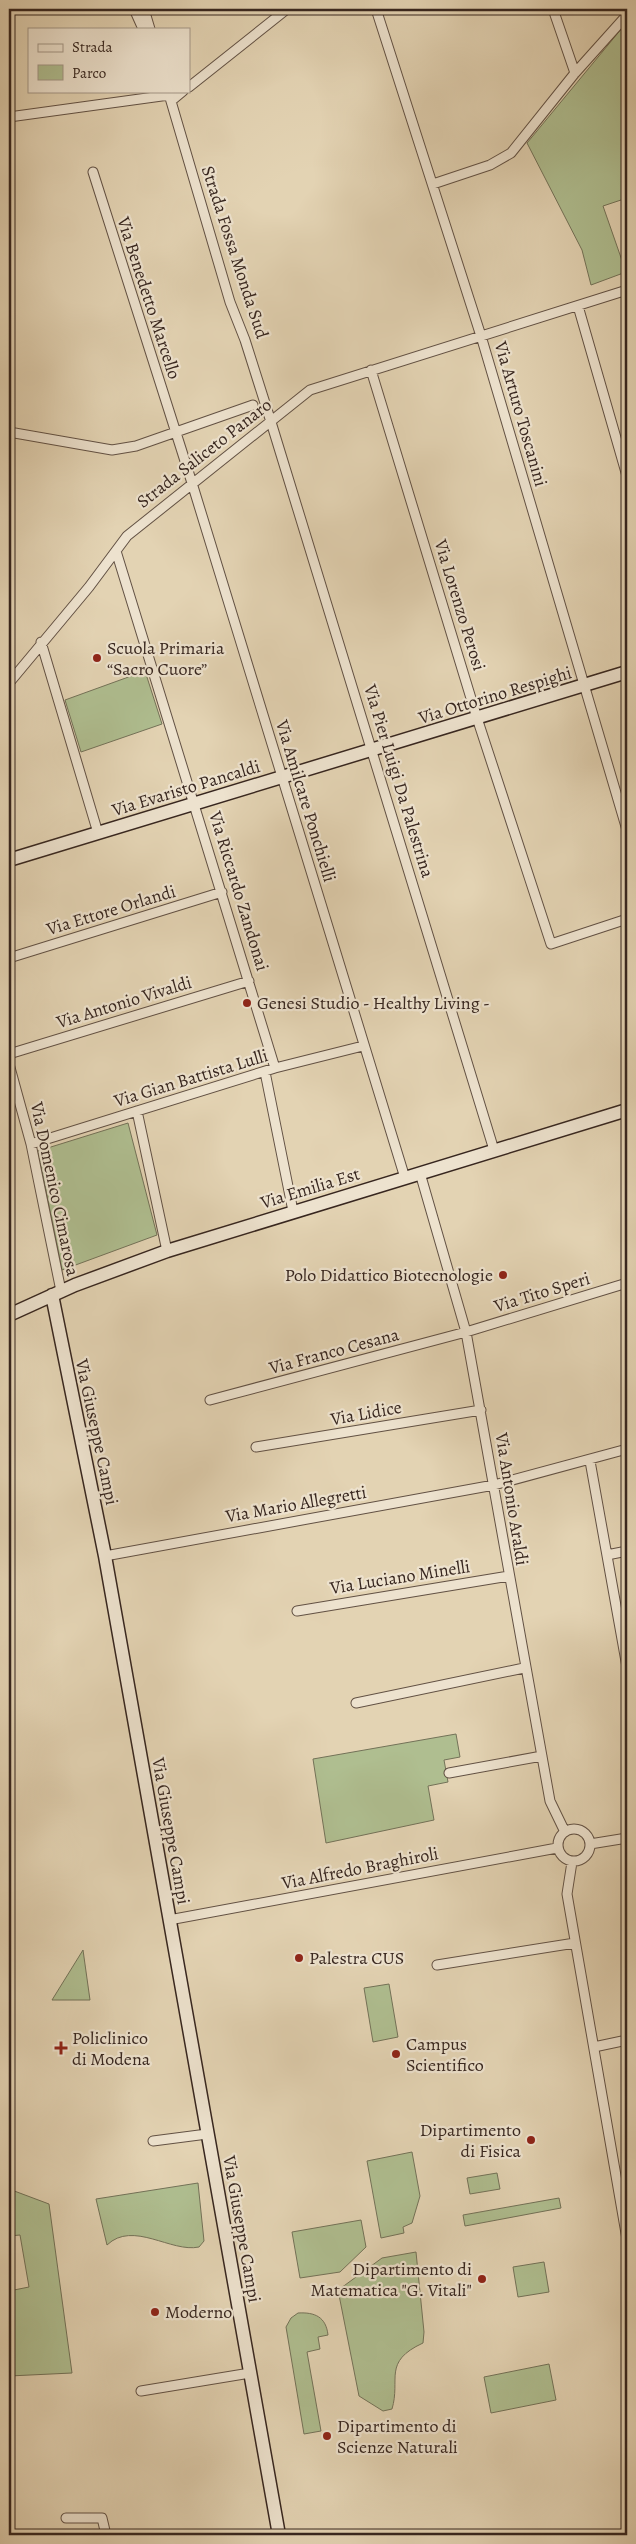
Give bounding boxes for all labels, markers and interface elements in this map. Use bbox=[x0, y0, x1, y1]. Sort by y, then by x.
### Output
legend bbox=[28, 28, 190, 92]
text: Strada bbox=[72, 37, 113, 57]
text: Parco bbox=[72, 63, 106, 83]
street label: Strada Fossa Monda Sud bbox=[196, 163, 274, 342]
street label: Via Benedetto Marcello bbox=[111, 213, 187, 382]
street label: Via Arturo Toscanini bbox=[489, 338, 553, 489]
street label: Strada Saliceto Panaro bbox=[132, 393, 276, 513]
street label: Via Lorenzo Perosi bbox=[428, 536, 491, 674]
place label: Scuola Primaria “Sacro Cuore” bbox=[107, 636, 225, 681]
marker: Scuola Primaria “Sacro Cuore” bbox=[91, 652, 103, 664]
street label: Via Ottorino Respighi bbox=[415, 660, 575, 730]
street label: Via Pier Luigi Da Palestrina bbox=[358, 681, 440, 881]
street label: Via Amilcare Ponchielli bbox=[270, 716, 342, 885]
street label: Via Evaristo Pancaldi bbox=[108, 754, 263, 822]
street label: Via Riccardo Zandonai bbox=[203, 807, 275, 974]
street label: Via Ettore Orlandi bbox=[43, 879, 179, 941]
street label: Via Antonio Vivaldi bbox=[52, 970, 195, 1034]
place label: Genesi Studio - Healthy Living - bbox=[257, 991, 490, 1015]
marker: Genesi Studio - Healthy Living - bbox=[241, 997, 253, 1009]
street label: Via Gian Battista Lulli bbox=[110, 1043, 271, 1113]
street label: Via Domenico Cimarosa bbox=[25, 1099, 85, 1279]
street label: Via Emilia Est bbox=[256, 1161, 363, 1215]
place label: Polo Didattico Biotecnologie bbox=[285, 1263, 493, 1287]
street label: Via Tito Speri bbox=[490, 1266, 593, 1318]
marker: Polo Didattico Biotecnologie bbox=[497, 1269, 509, 1281]
street label: Via Franco Cesana bbox=[265, 1322, 402, 1380]
street label: Via Giuseppe Campi bbox=[70, 1356, 124, 1507]
street label: Via Lidice bbox=[328, 1395, 403, 1431]
street label: Via Antonio Araldi bbox=[490, 1430, 534, 1567]
street label: Via Mario Allegretti bbox=[223, 1480, 368, 1528]
street label: Via Luciano Minelli bbox=[327, 1554, 472, 1600]
street label: Via Giuseppe Campi bbox=[146, 1755, 196, 1906]
street label: Via Alfredo Braghiroli bbox=[279, 1841, 440, 1895]
place label: Palestra CUS bbox=[309, 1946, 404, 1970]
marker: Palestra CUS bbox=[293, 1952, 305, 1964]
place label: Policlinico di Modena bbox=[72, 2026, 151, 2071]
place label: Campus Scientifico bbox=[406, 2032, 484, 2077]
marker: Policlinico di Modena bbox=[54, 2041, 68, 2055]
marker: Campus Scientifico bbox=[390, 2048, 402, 2060]
place label: Dipartimento di Fisica bbox=[420, 2118, 522, 2163]
marker: Dipartimento di Fisica bbox=[525, 2134, 537, 2146]
street label: Via Giuseppe Campi bbox=[217, 2153, 267, 2304]
place label: Dipartimento di Matematica "G. Vitali" bbox=[311, 2257, 472, 2302]
marker: Dipartimento di Matematica "G. Vitali" bbox=[476, 2273, 488, 2285]
place label: Moderno bbox=[165, 2300, 232, 2324]
marker: Moderno bbox=[149, 2306, 161, 2318]
place label: Dipartimento di Scienze Naturali bbox=[337, 2414, 458, 2459]
marker: Dipartimento di Scienze Naturali bbox=[321, 2430, 333, 2442]

